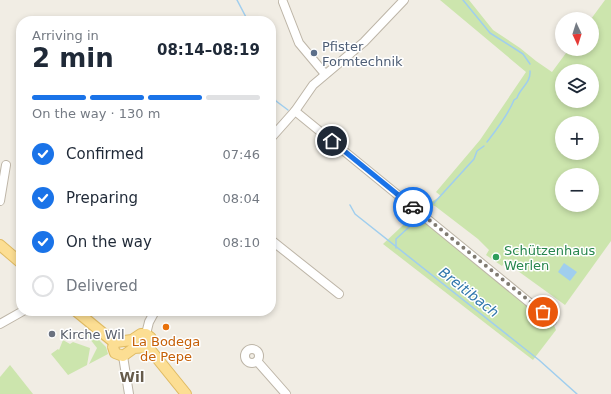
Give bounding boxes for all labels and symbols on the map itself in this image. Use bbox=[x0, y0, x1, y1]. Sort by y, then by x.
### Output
north arrow bbox=[555, 12, 599, 56]
place label: Pfister Formtechnik bbox=[322, 39, 403, 69]
marker: Pfister Formtechnik bbox=[309, 48, 319, 58]
pin bbox=[315, 124, 349, 158]
courier bbox=[393, 187, 433, 227]
place label: Schützenhaus Werlen bbox=[504, 243, 595, 273]
marker: Schützenhaus Werlen bbox=[491, 252, 501, 262]
water label: Breitibach bbox=[436, 264, 502, 320]
pin bbox=[526, 295, 560, 329]
marker: La Bodega de Pepe bbox=[161, 322, 171, 332]
place label: Kirche Wil bbox=[60, 327, 125, 342]
marker: Kirche Wil bbox=[47, 329, 57, 339]
place label: La Bodega de Pepe bbox=[132, 334, 200, 364]
district label: Wil bbox=[119, 369, 145, 385]

